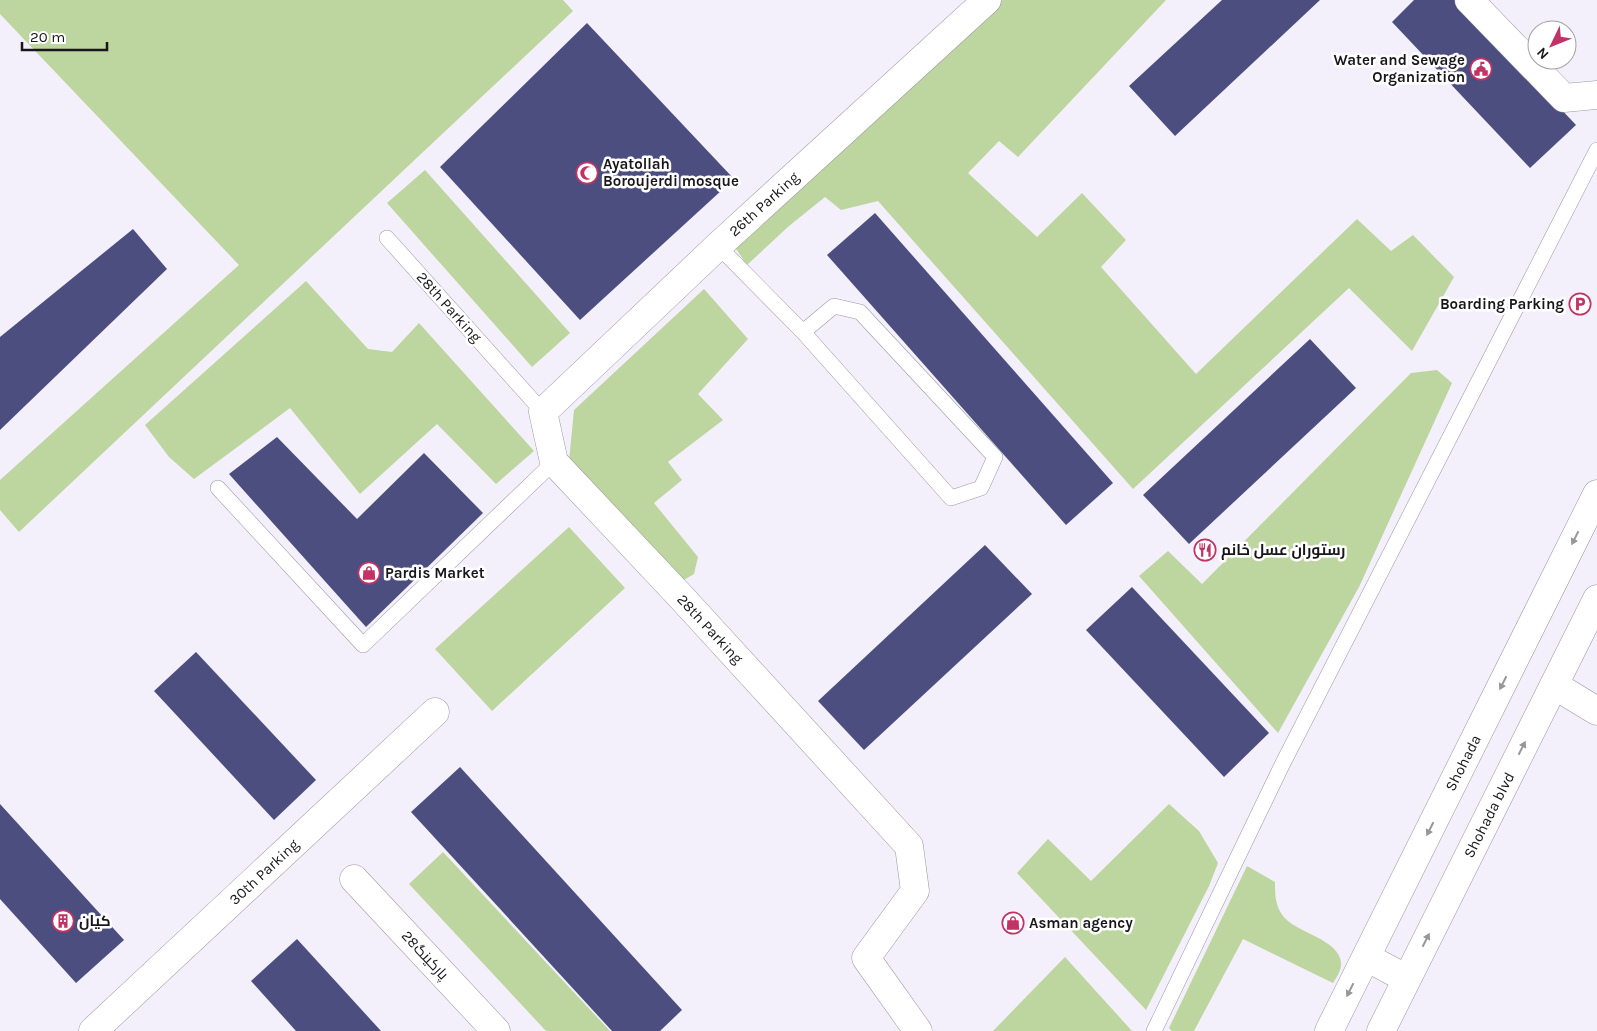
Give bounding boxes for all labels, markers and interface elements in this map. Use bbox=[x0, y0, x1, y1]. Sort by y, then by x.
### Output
scale bar bbox=[22, 20, 108, 52]
north arrow bbox=[1527, 20, 1577, 70]
text: 20 m bbox=[30, 28, 65, 46]
text: N bbox=[1533, 44, 1553, 63]
place label: Water and Sewage Organization bbox=[1334, 51, 1465, 86]
public building icon: Water and Sewage Organization bbox=[1469, 57, 1493, 81]
place label: Ayatollah Boroujerdi mosque bbox=[603, 155, 739, 190]
mosque icon: Ayatollah Boroujerdi mosque bbox=[575, 161, 599, 185]
street label: 26th Parking bbox=[725, 168, 803, 240]
street label: 28th Parking bbox=[413, 268, 486, 346]
parking icon: Boarding Parking bbox=[1568, 292, 1592, 316]
place label: Boarding Parking bbox=[1440, 295, 1564, 313]
one-way arrow bbox=[1571, 531, 1579, 545]
restaurant icon: رستوران عسل خانم bbox=[1193, 538, 1217, 562]
place label: رستوران عسل خانم bbox=[1221, 541, 1345, 560]
shop icon: Pardis Market bbox=[357, 561, 381, 585]
place label: Pardis Market bbox=[385, 564, 485, 582]
street label: 28th Parking bbox=[673, 590, 747, 668]
one-way arrow bbox=[1498, 676, 1507, 691]
street label: Shohada bbox=[1441, 732, 1485, 794]
one-way arrow bbox=[1518, 741, 1526, 755]
street label: Shohada blvd bbox=[1460, 769, 1518, 861]
one-way arrow bbox=[1426, 822, 1434, 836]
street label: 30th Parking bbox=[226, 835, 303, 909]
building icon: کیان bbox=[51, 909, 75, 933]
shop icon: Asman agency bbox=[1001, 911, 1025, 935]
place label: کیان bbox=[79, 912, 111, 930]
place label: Asman agency bbox=[1029, 914, 1133, 932]
street label: پارکینگ28 bbox=[397, 927, 452, 984]
one-way arrow bbox=[1422, 933, 1430, 948]
one-way arrow bbox=[1345, 983, 1353, 997]

